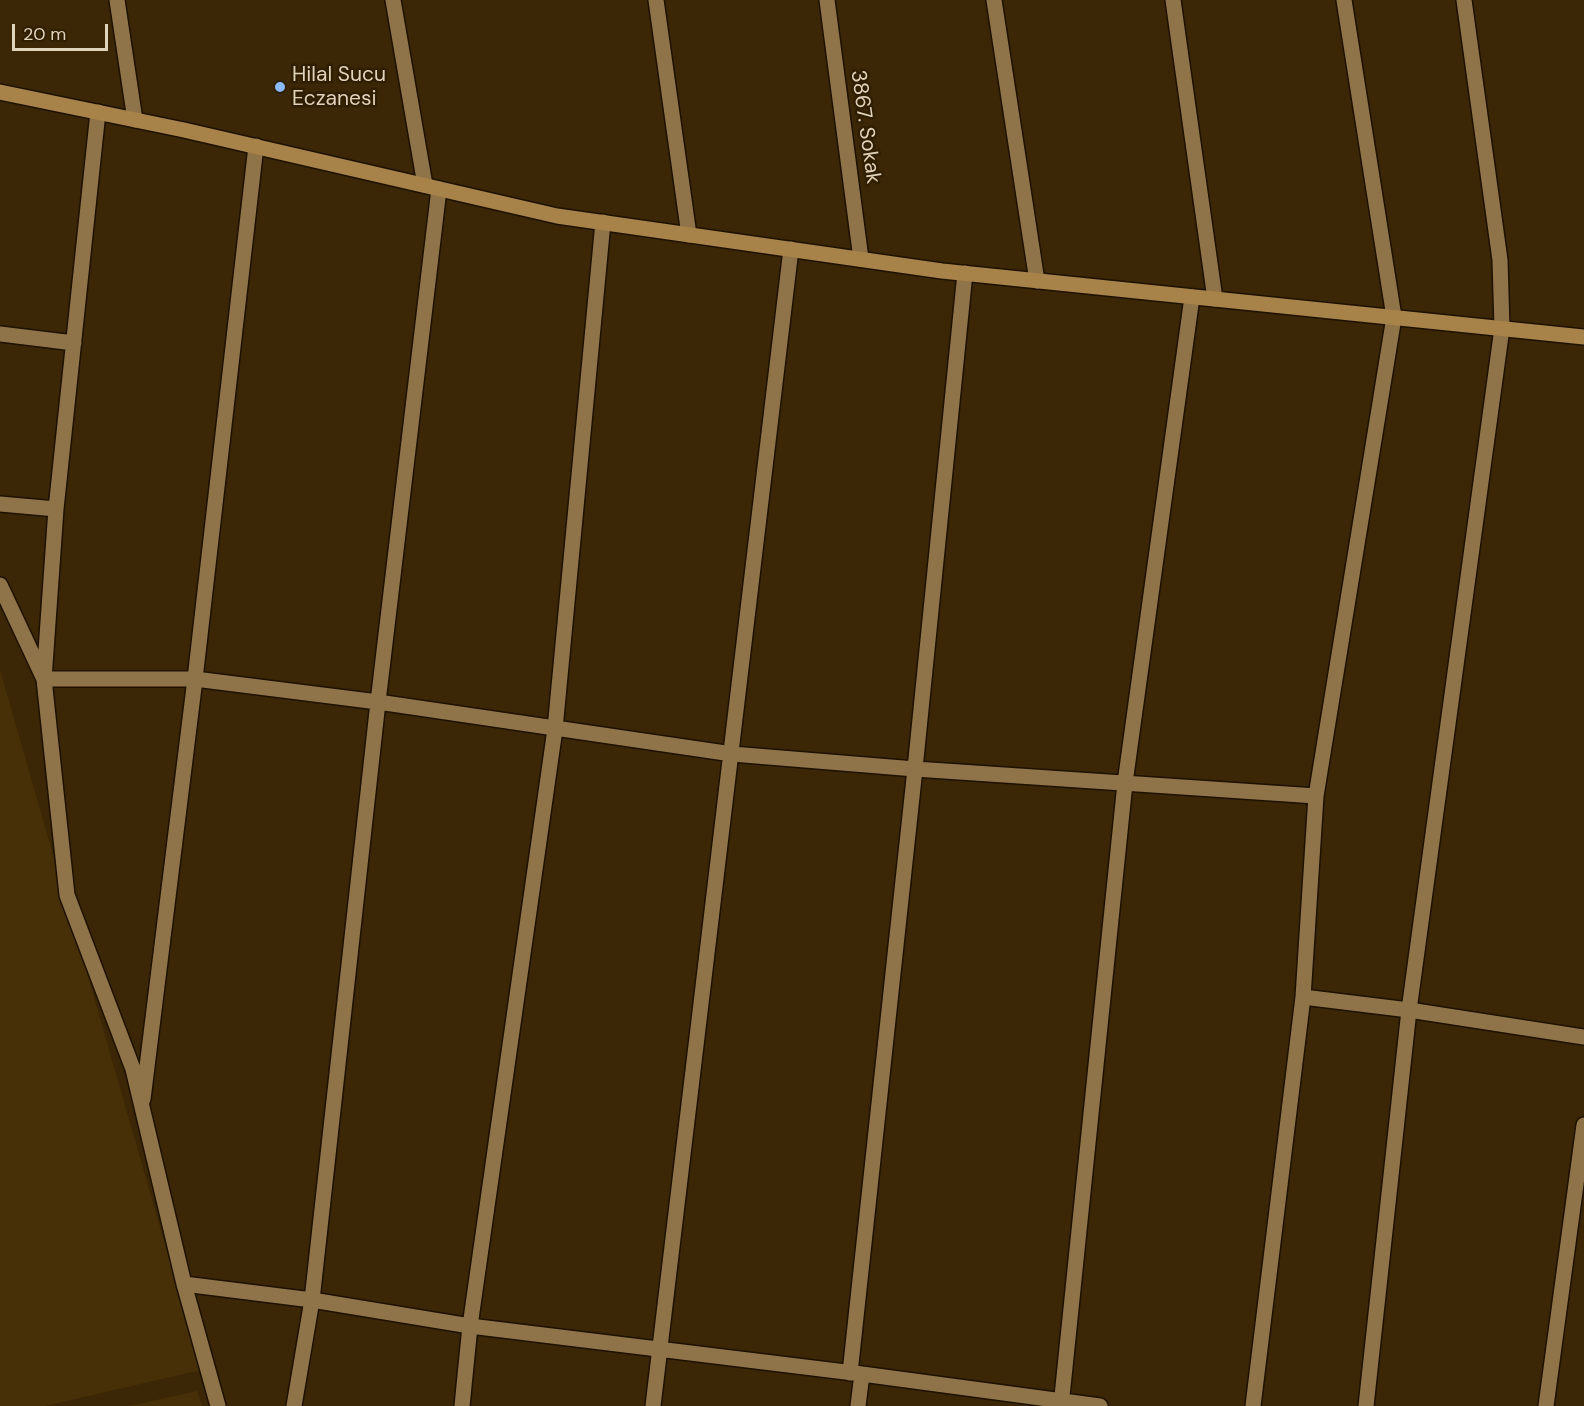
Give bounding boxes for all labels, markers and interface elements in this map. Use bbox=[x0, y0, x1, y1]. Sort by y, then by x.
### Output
scale bar bbox=[15, 12, 111, 50]
text: 20 m bbox=[23, 22, 66, 46]
place label: Hilal Sucu Eczanesi bbox=[292, 62, 386, 112]
street label: 3867. Sokak bbox=[845, 68, 885, 186]
marker: Hilal Sucu Eczanesi bbox=[273, 80, 287, 94]

